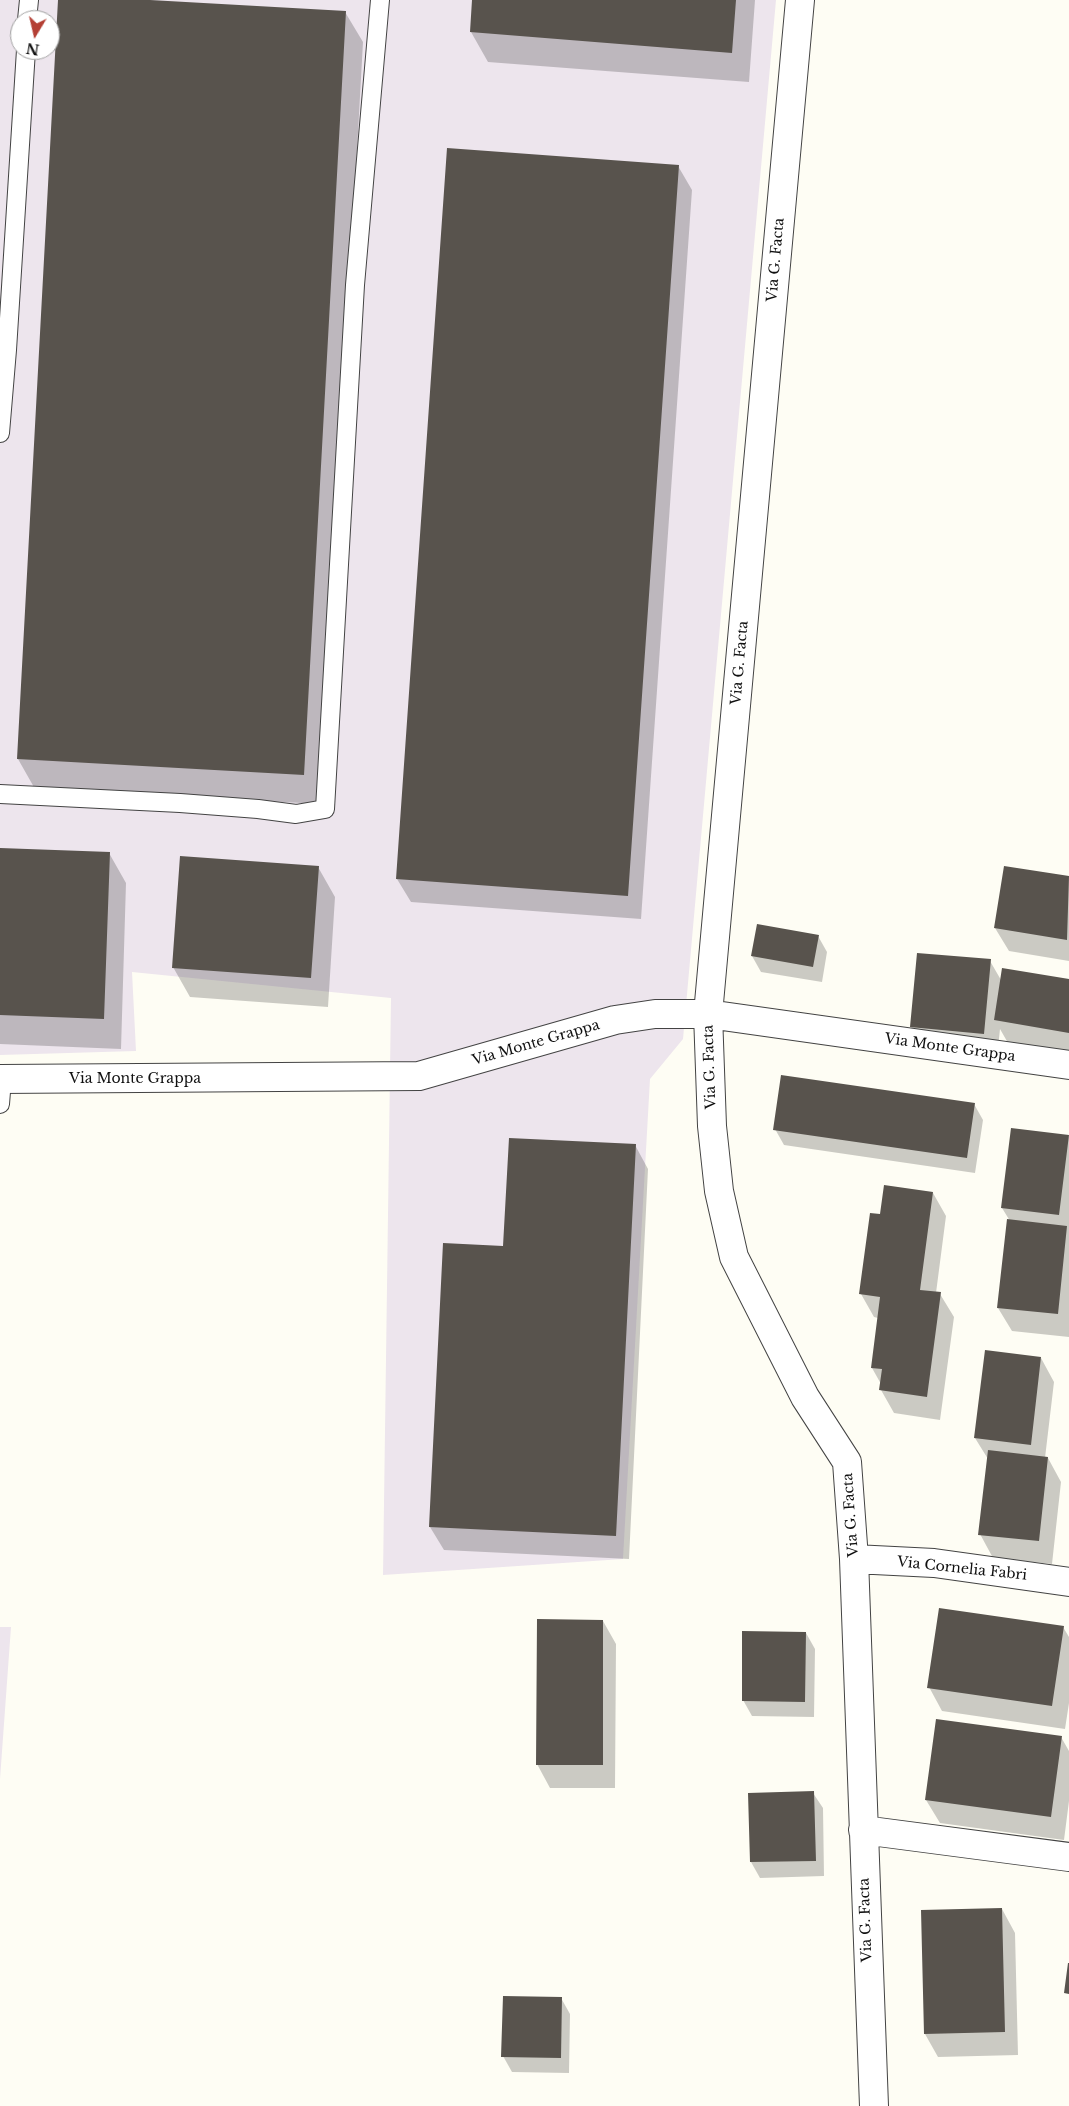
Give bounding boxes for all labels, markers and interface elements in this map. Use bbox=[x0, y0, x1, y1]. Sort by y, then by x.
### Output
north arrow bbox=[10, 10, 60, 60]
text: N bbox=[25, 39, 41, 59]
street label: Via G. Facta bbox=[764, 217, 788, 303]
street label: Via G. Facta bbox=[728, 620, 752, 706]
street label: Via Monte Grappa bbox=[470, 1017, 602, 1069]
street label: Via G. Facta bbox=[700, 1025, 720, 1109]
street label: Via Monte Grappa bbox=[884, 1031, 1016, 1065]
street label: Via Monte Grappa bbox=[69, 1071, 201, 1087]
street label: Via G. Facta bbox=[840, 1472, 862, 1558]
street label: Via Cornelia Fabri bbox=[896, 1554, 1028, 1584]
street label: Via G. Facta bbox=[856, 1878, 876, 1962]

